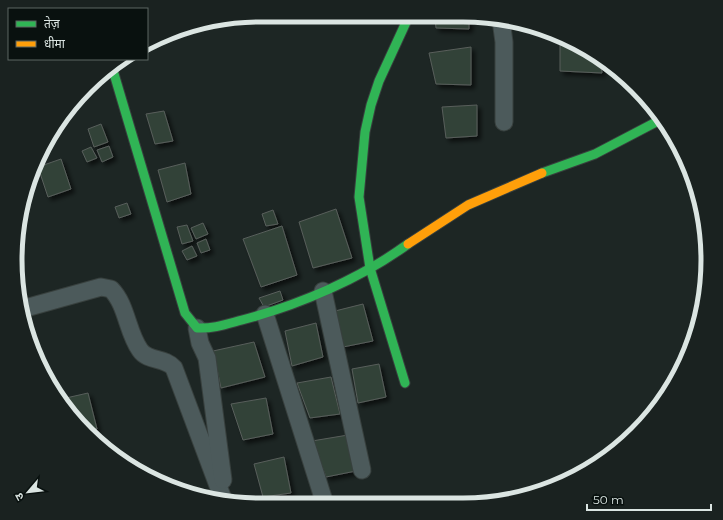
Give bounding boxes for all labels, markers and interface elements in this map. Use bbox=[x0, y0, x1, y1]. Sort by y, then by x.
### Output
legend bbox=[8, 8, 148, 60]
text: तेज़ bbox=[44, 16, 61, 31]
text: धीमा bbox=[44, 36, 66, 51]
north arrow bbox=[8, 472, 48, 512]
scale bar bbox=[587, 486, 711, 512]
text: उ bbox=[11, 490, 27, 503]
text: 50 m bbox=[593, 492, 624, 507]

